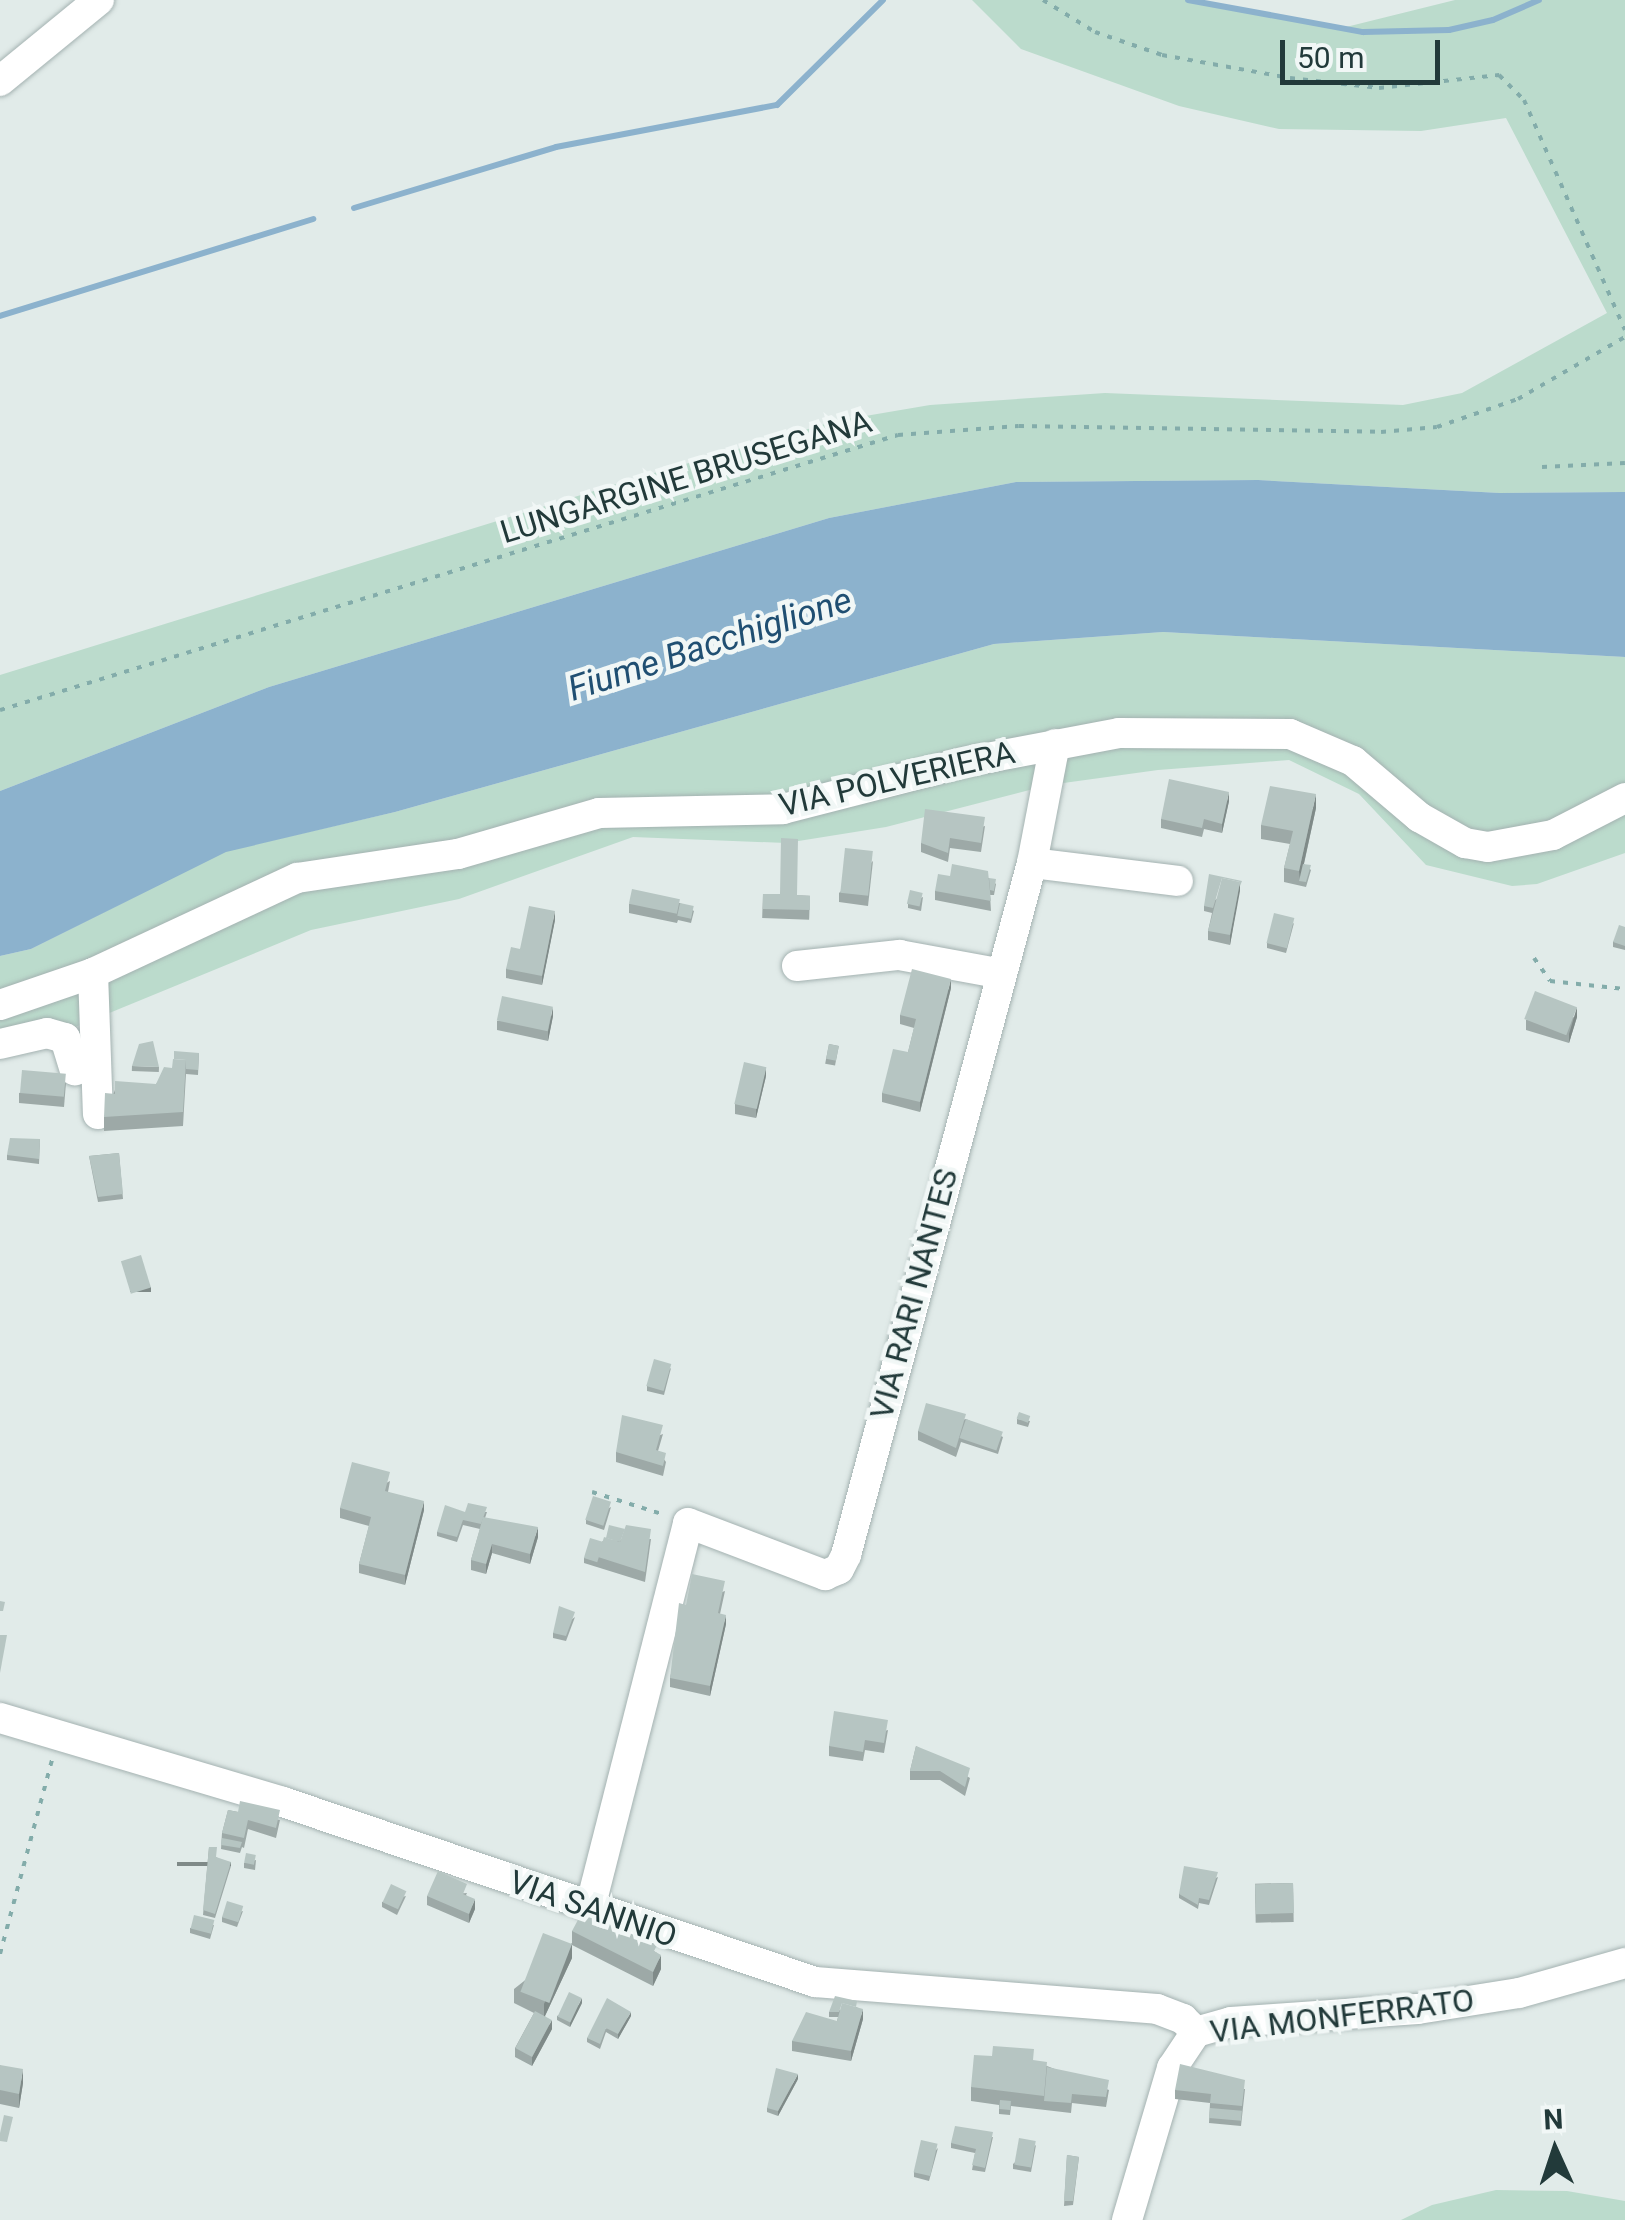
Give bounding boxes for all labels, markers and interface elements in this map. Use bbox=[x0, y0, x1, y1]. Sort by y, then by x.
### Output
scale bar bbox=[1285, 20, 1445, 82]
text: 50 m bbox=[1297, 40, 1364, 75]
street label: LUNGARGINE BRUSEGANA bbox=[496, 402, 876, 552]
water label: Fiume Bacchiglione bbox=[563, 579, 857, 711]
street label: VIA POLVERIERA bbox=[775, 733, 1019, 825]
street label: VIA RARI NANTES bbox=[862, 1165, 966, 1423]
street label: VIA SANNIO bbox=[504, 1862, 682, 1956]
street label: VIA MONFERRATO bbox=[1208, 1981, 1476, 2051]
north arrow bbox=[1505, 2100, 1605, 2200]
text: N bbox=[1543, 2103, 1564, 2137]

